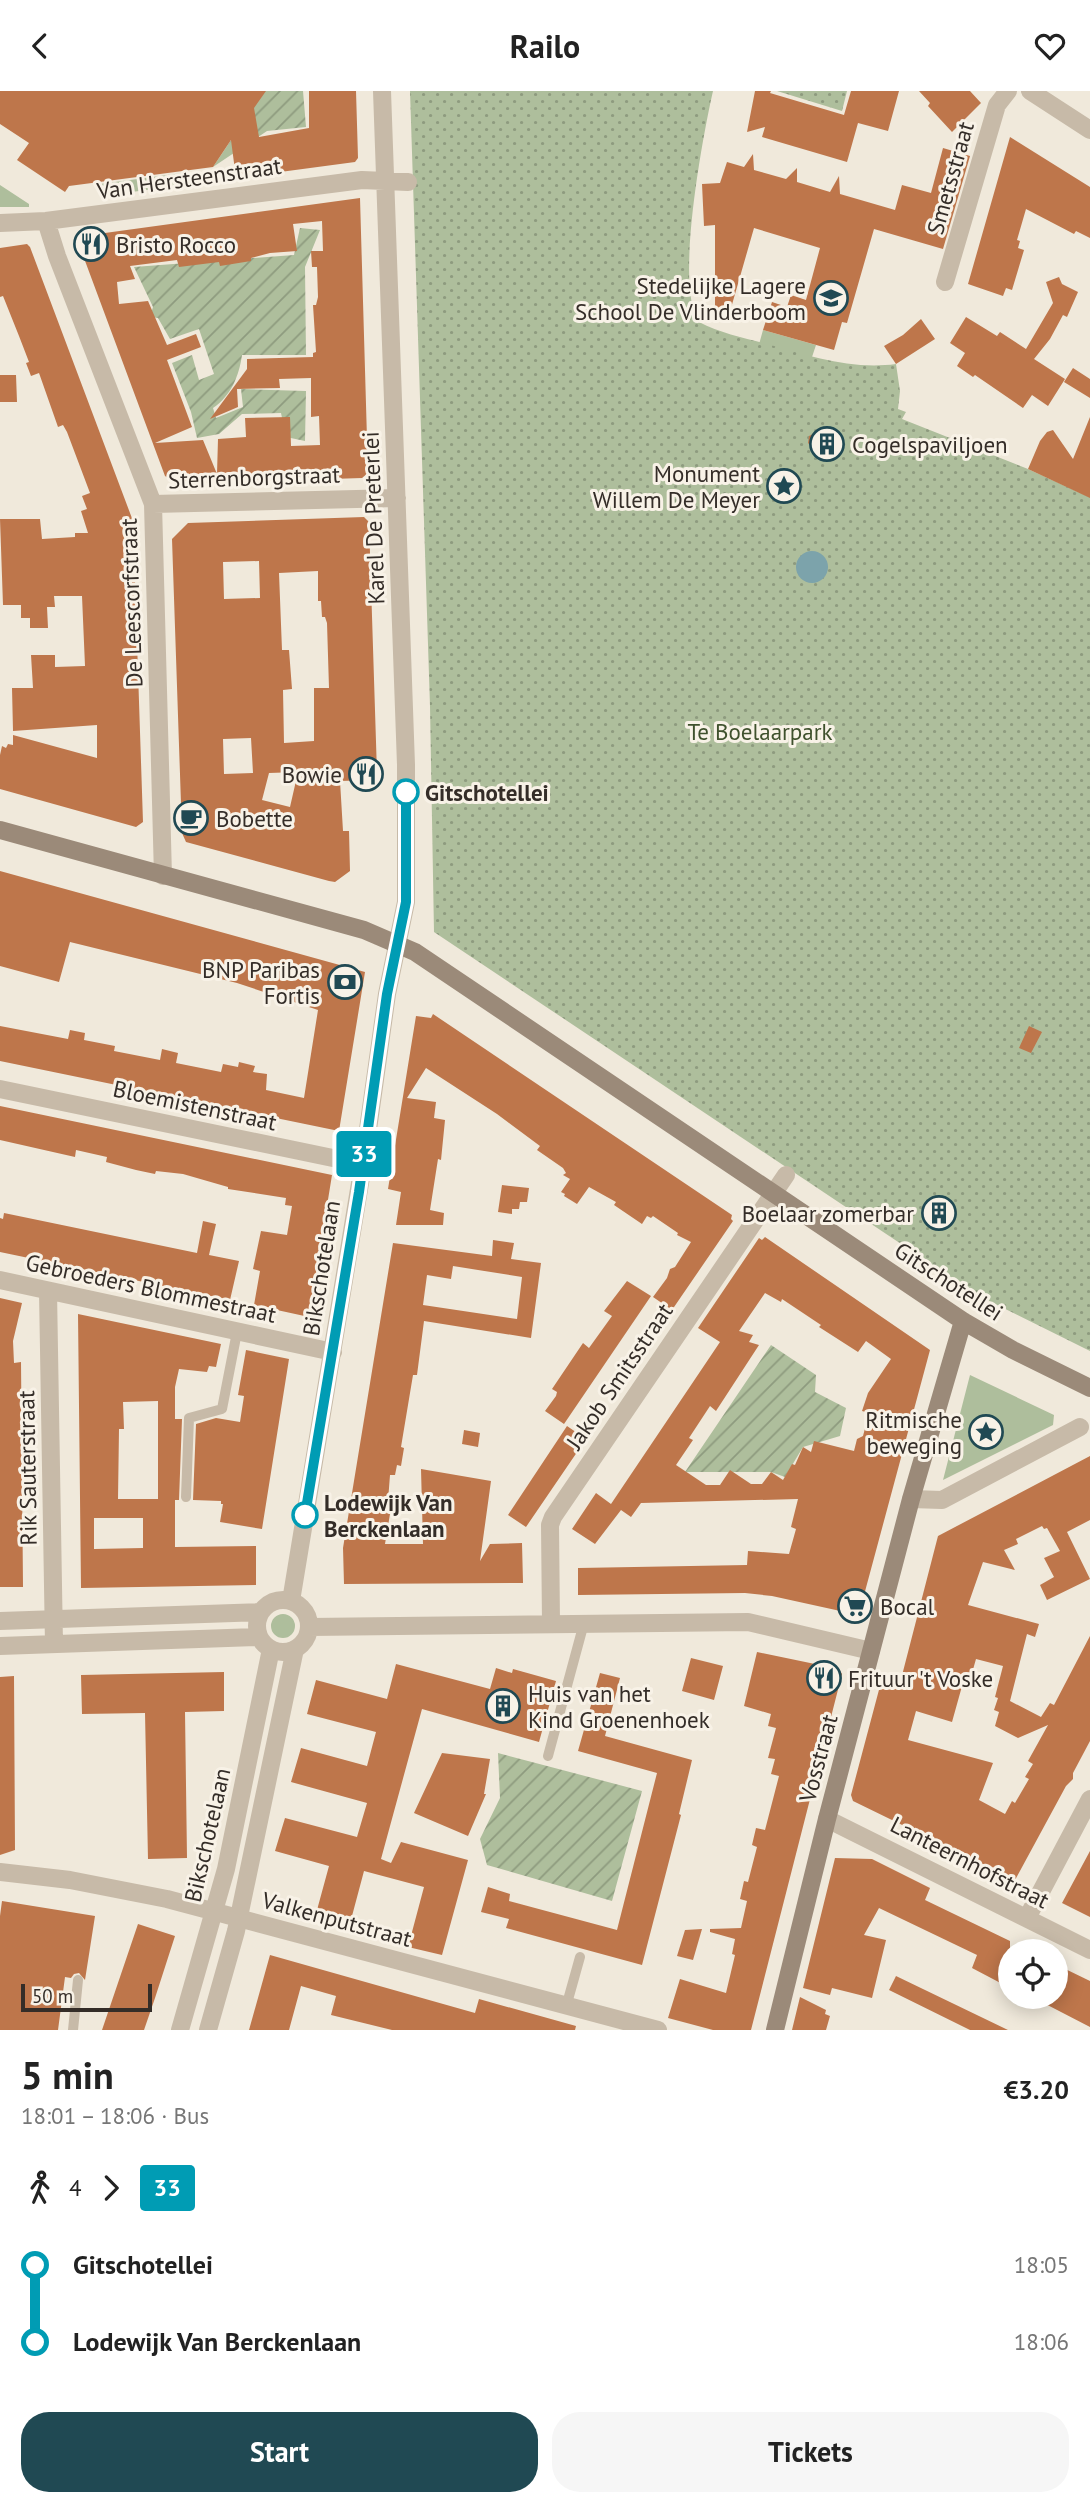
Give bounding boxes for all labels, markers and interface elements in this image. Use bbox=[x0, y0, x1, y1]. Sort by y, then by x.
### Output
text: Railo bbox=[510, 25, 580, 67]
icon: back bbox=[21, 27, 59, 65]
icon: heart bbox=[1031, 27, 1069, 65]
street label: Smetsstraat bbox=[920, 118, 980, 238]
street label: Van Hersteenstraat bbox=[94, 151, 283, 205]
restaurant icon: Bristo Rocco bbox=[72, 225, 110, 263]
place label: Bristo Rocco bbox=[116, 230, 236, 259]
place label: Stedelijke Lagere School De Vlinderboom bbox=[575, 271, 806, 326]
school or university icon: Stedelijke Lagere School De Vlinderboom bbox=[812, 279, 850, 317]
building icon: Cogelspaviljoen bbox=[808, 425, 846, 463]
place label: Cogelspaviljoen bbox=[852, 430, 1008, 459]
street label: Karel De Preterlei bbox=[355, 431, 391, 605]
street label: Sterrenborgstraat bbox=[167, 459, 341, 494]
place label: Monument Willem De Meyer bbox=[593, 459, 760, 514]
place icon: Monument Willem De Meyer bbox=[765, 467, 803, 505]
street label: De Leescorfstraat bbox=[114, 518, 148, 688]
park label: Te Boelaarpark bbox=[687, 717, 833, 746]
restaurant icon: Bowie bbox=[347, 755, 385, 793]
place label: Bowie bbox=[282, 760, 342, 789]
place label: Gitschotellei bbox=[425, 778, 549, 807]
marker: Gitschotellei bbox=[393, 779, 419, 805]
cafe icon: Bobette bbox=[172, 799, 210, 837]
place label: Bobette bbox=[216, 804, 293, 833]
place label: BNP Paribas Fortis bbox=[202, 955, 320, 1010]
bank icon: BNP Paribas Fortis bbox=[326, 963, 364, 1001]
street label: Bloemistenstraat bbox=[111, 1074, 280, 1137]
line badge: 33 bbox=[332, 1131, 396, 1177]
text: 33 bbox=[350, 1138, 378, 1169]
building icon: Boelaar zomerbar bbox=[920, 1194, 958, 1232]
street label: Bikschotelaan bbox=[296, 1198, 346, 1338]
place label: Boelaar zomerbar bbox=[742, 1199, 914, 1228]
street label: Gitschotellei bbox=[889, 1235, 1009, 1327]
street label: Gebroeders Blommestraat bbox=[23, 1247, 279, 1329]
street label: Jakob Smitsstraat bbox=[559, 1297, 679, 1455]
street label: Rik Sauterstraat bbox=[11, 1390, 43, 1546]
place label: Ritmische beweging bbox=[865, 1405, 962, 1460]
place icon: Ritmische beweging bbox=[967, 1413, 1005, 1451]
place label: Lodewijk Van Berckenlaan bbox=[324, 1488, 452, 1543]
marker: Lodewijk Van Berckenlaan bbox=[292, 1502, 318, 1528]
supermarket icon: Bocal bbox=[836, 1587, 874, 1625]
place label: Bocal bbox=[880, 1592, 935, 1621]
restaurant icon: Frituur 't Voske bbox=[805, 1659, 843, 1697]
place label: Frituur 't Voske bbox=[848, 1664, 993, 1693]
place label: Huis van het Kind Groenenhoek bbox=[528, 1679, 710, 1734]
building icon: Huis van het Kind Groenenhoek bbox=[484, 1687, 522, 1725]
street label: Vosstraat bbox=[792, 1711, 844, 1806]
street label: Bikschotelaan bbox=[177, 1765, 237, 1905]
street label: Lanteernhofstraat bbox=[886, 1809, 1054, 1915]
street label: Valkenputstraat bbox=[258, 1885, 415, 1953]
map controls bbox=[998, 1939, 1068, 2009]
button: locate bbox=[998, 1939, 1068, 2009]
scale bar bbox=[21, 1981, 152, 2013]
text: 50 m bbox=[32, 1984, 73, 2008]
text: 5 min bbox=[21, 2050, 114, 2099]
text: €3.20 bbox=[1004, 2073, 1069, 2106]
text: 18:01 – 18:06 · Bus bbox=[21, 2101, 209, 2130]
icon: walk bbox=[21, 2169, 59, 2207]
icon: forward bbox=[92, 2169, 130, 2207]
text: 33 bbox=[154, 2172, 181, 2203]
text: 4 bbox=[69, 2173, 82, 2202]
text: Gitschotellei bbox=[73, 2248, 213, 2281]
text: 18:05 bbox=[1014, 2250, 1069, 2279]
text: Lodewijk Van Berckenlaan bbox=[73, 2325, 361, 2358]
text: 18:06 bbox=[1014, 2327, 1069, 2356]
button: Start bbox=[21, 2412, 538, 2492]
button: Tickets bbox=[552, 2412, 1069, 2492]

